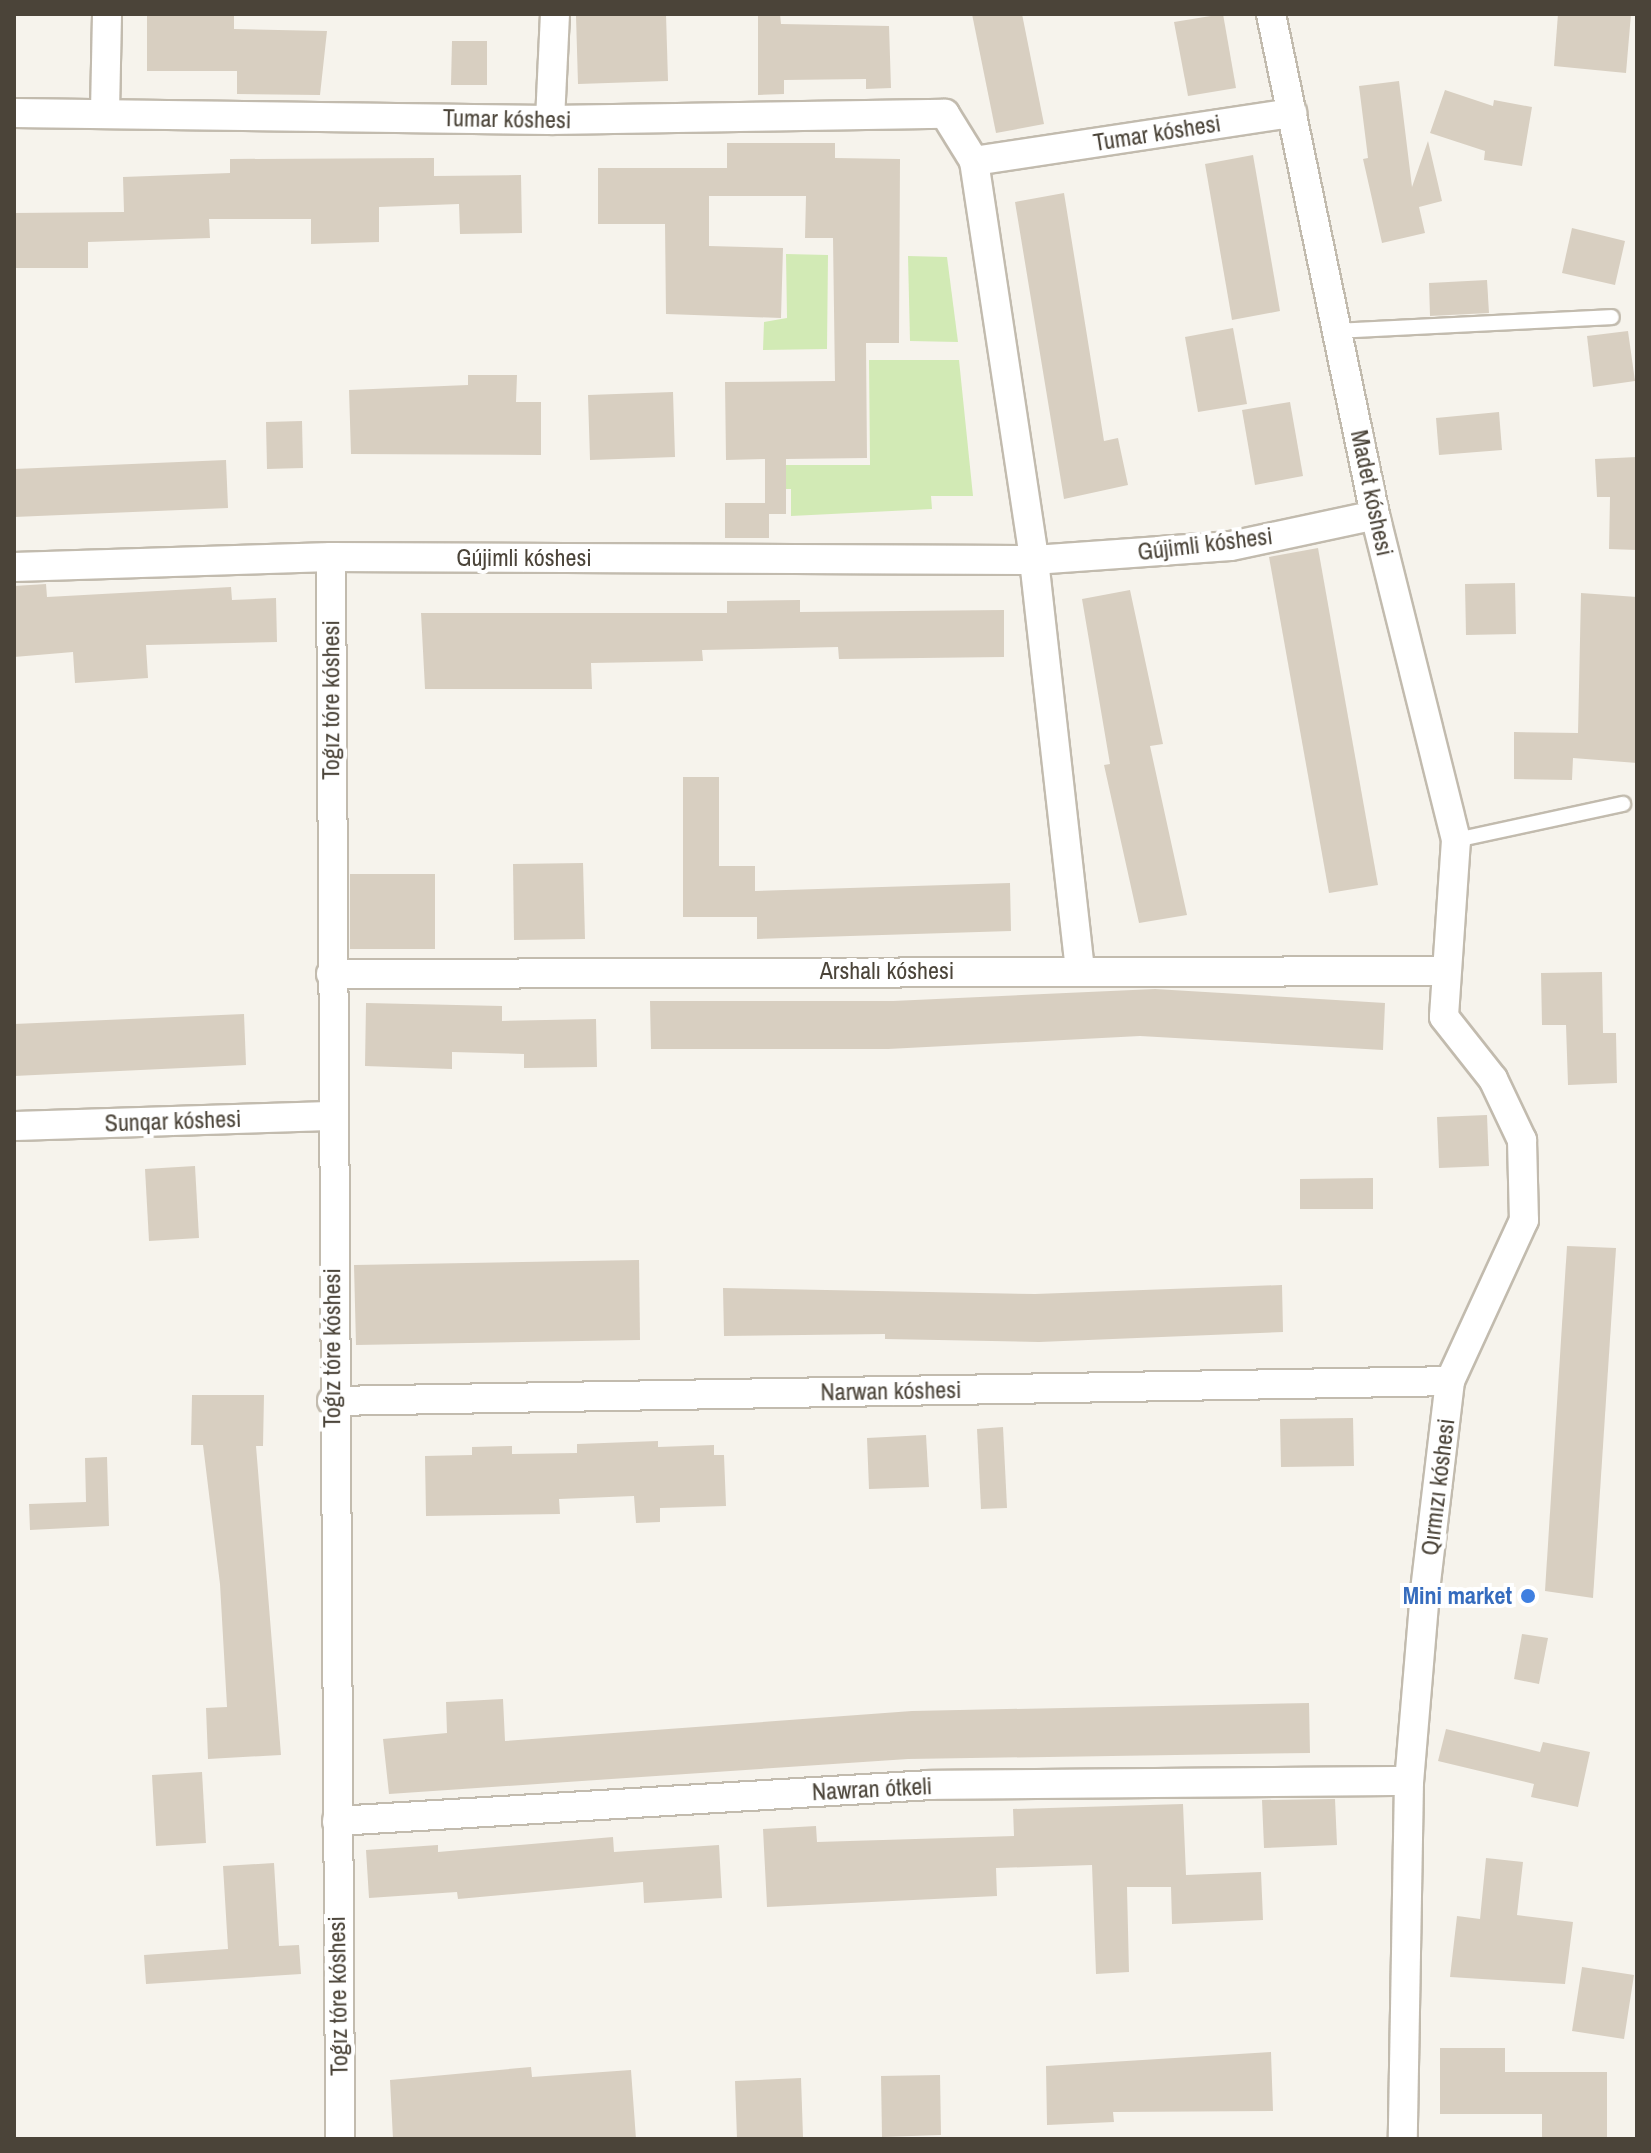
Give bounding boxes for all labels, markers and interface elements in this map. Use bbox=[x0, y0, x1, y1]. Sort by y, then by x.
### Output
street label: Tumar kóshesi bbox=[443, 103, 571, 135]
street label: Tumar kóshesi bbox=[1091, 109, 1223, 157]
street label: Madet kóshesi bbox=[1345, 427, 1399, 559]
street label: Gújimli kóshesi bbox=[1136, 521, 1274, 567]
street label: Gújimli kóshesi bbox=[456, 544, 592, 572]
street label: Toǵız tóre kóshesi bbox=[317, 620, 345, 780]
street label: Arshalı kóshesi bbox=[820, 957, 954, 985]
street label: Sunqar kóshesi bbox=[104, 1104, 242, 1138]
street label: Toǵız tóre kóshesi bbox=[318, 1268, 346, 1428]
street label: Narwan kóshesi bbox=[820, 1375, 962, 1407]
street label: Qırmızı kóshesi bbox=[1415, 1417, 1461, 1557]
place label: Mini market bbox=[1403, 1582, 1512, 1610]
marker: Mini market bbox=[1519, 1587, 1537, 1605]
street label: Nawran ótkeli bbox=[811, 1771, 933, 1807]
street label: Toǵız tóre kóshesi bbox=[322, 1916, 354, 2076]

